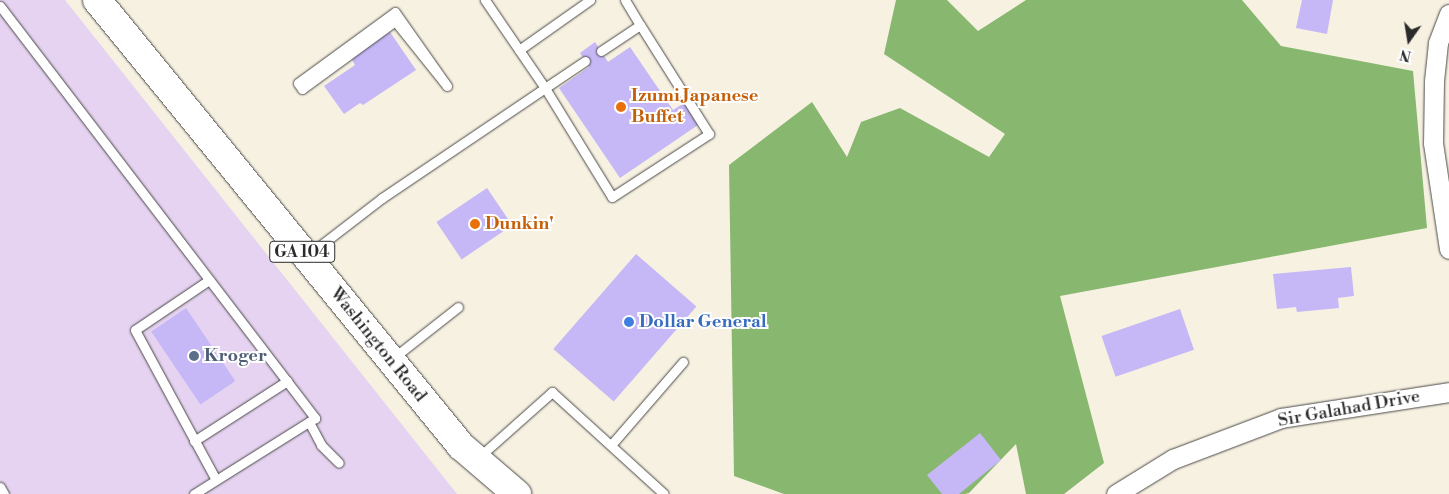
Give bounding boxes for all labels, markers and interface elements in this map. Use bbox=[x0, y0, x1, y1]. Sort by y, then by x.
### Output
north arrow bbox=[1384, 15, 1434, 65]
text: N bbox=[1398, 45, 1413, 65]
place label: Izumi Japanese Buffet bbox=[631, 86, 759, 128]
marker: Izumi Japanese Buffet bbox=[615, 101, 627, 113]
place label: Dunkin' bbox=[485, 213, 554, 235]
marker: Dunkin' bbox=[469, 218, 481, 230]
road number: GA 104 bbox=[268, 238, 336, 266]
street label: Washington Road bbox=[325, 283, 431, 407]
place label: Dollar General bbox=[639, 311, 767, 333]
marker: Dollar General bbox=[623, 316, 635, 328]
place label: Kroger bbox=[204, 345, 267, 367]
marker: Kroger bbox=[188, 350, 200, 362]
street label: Sir Galahad Drive bbox=[1276, 386, 1422, 432]

